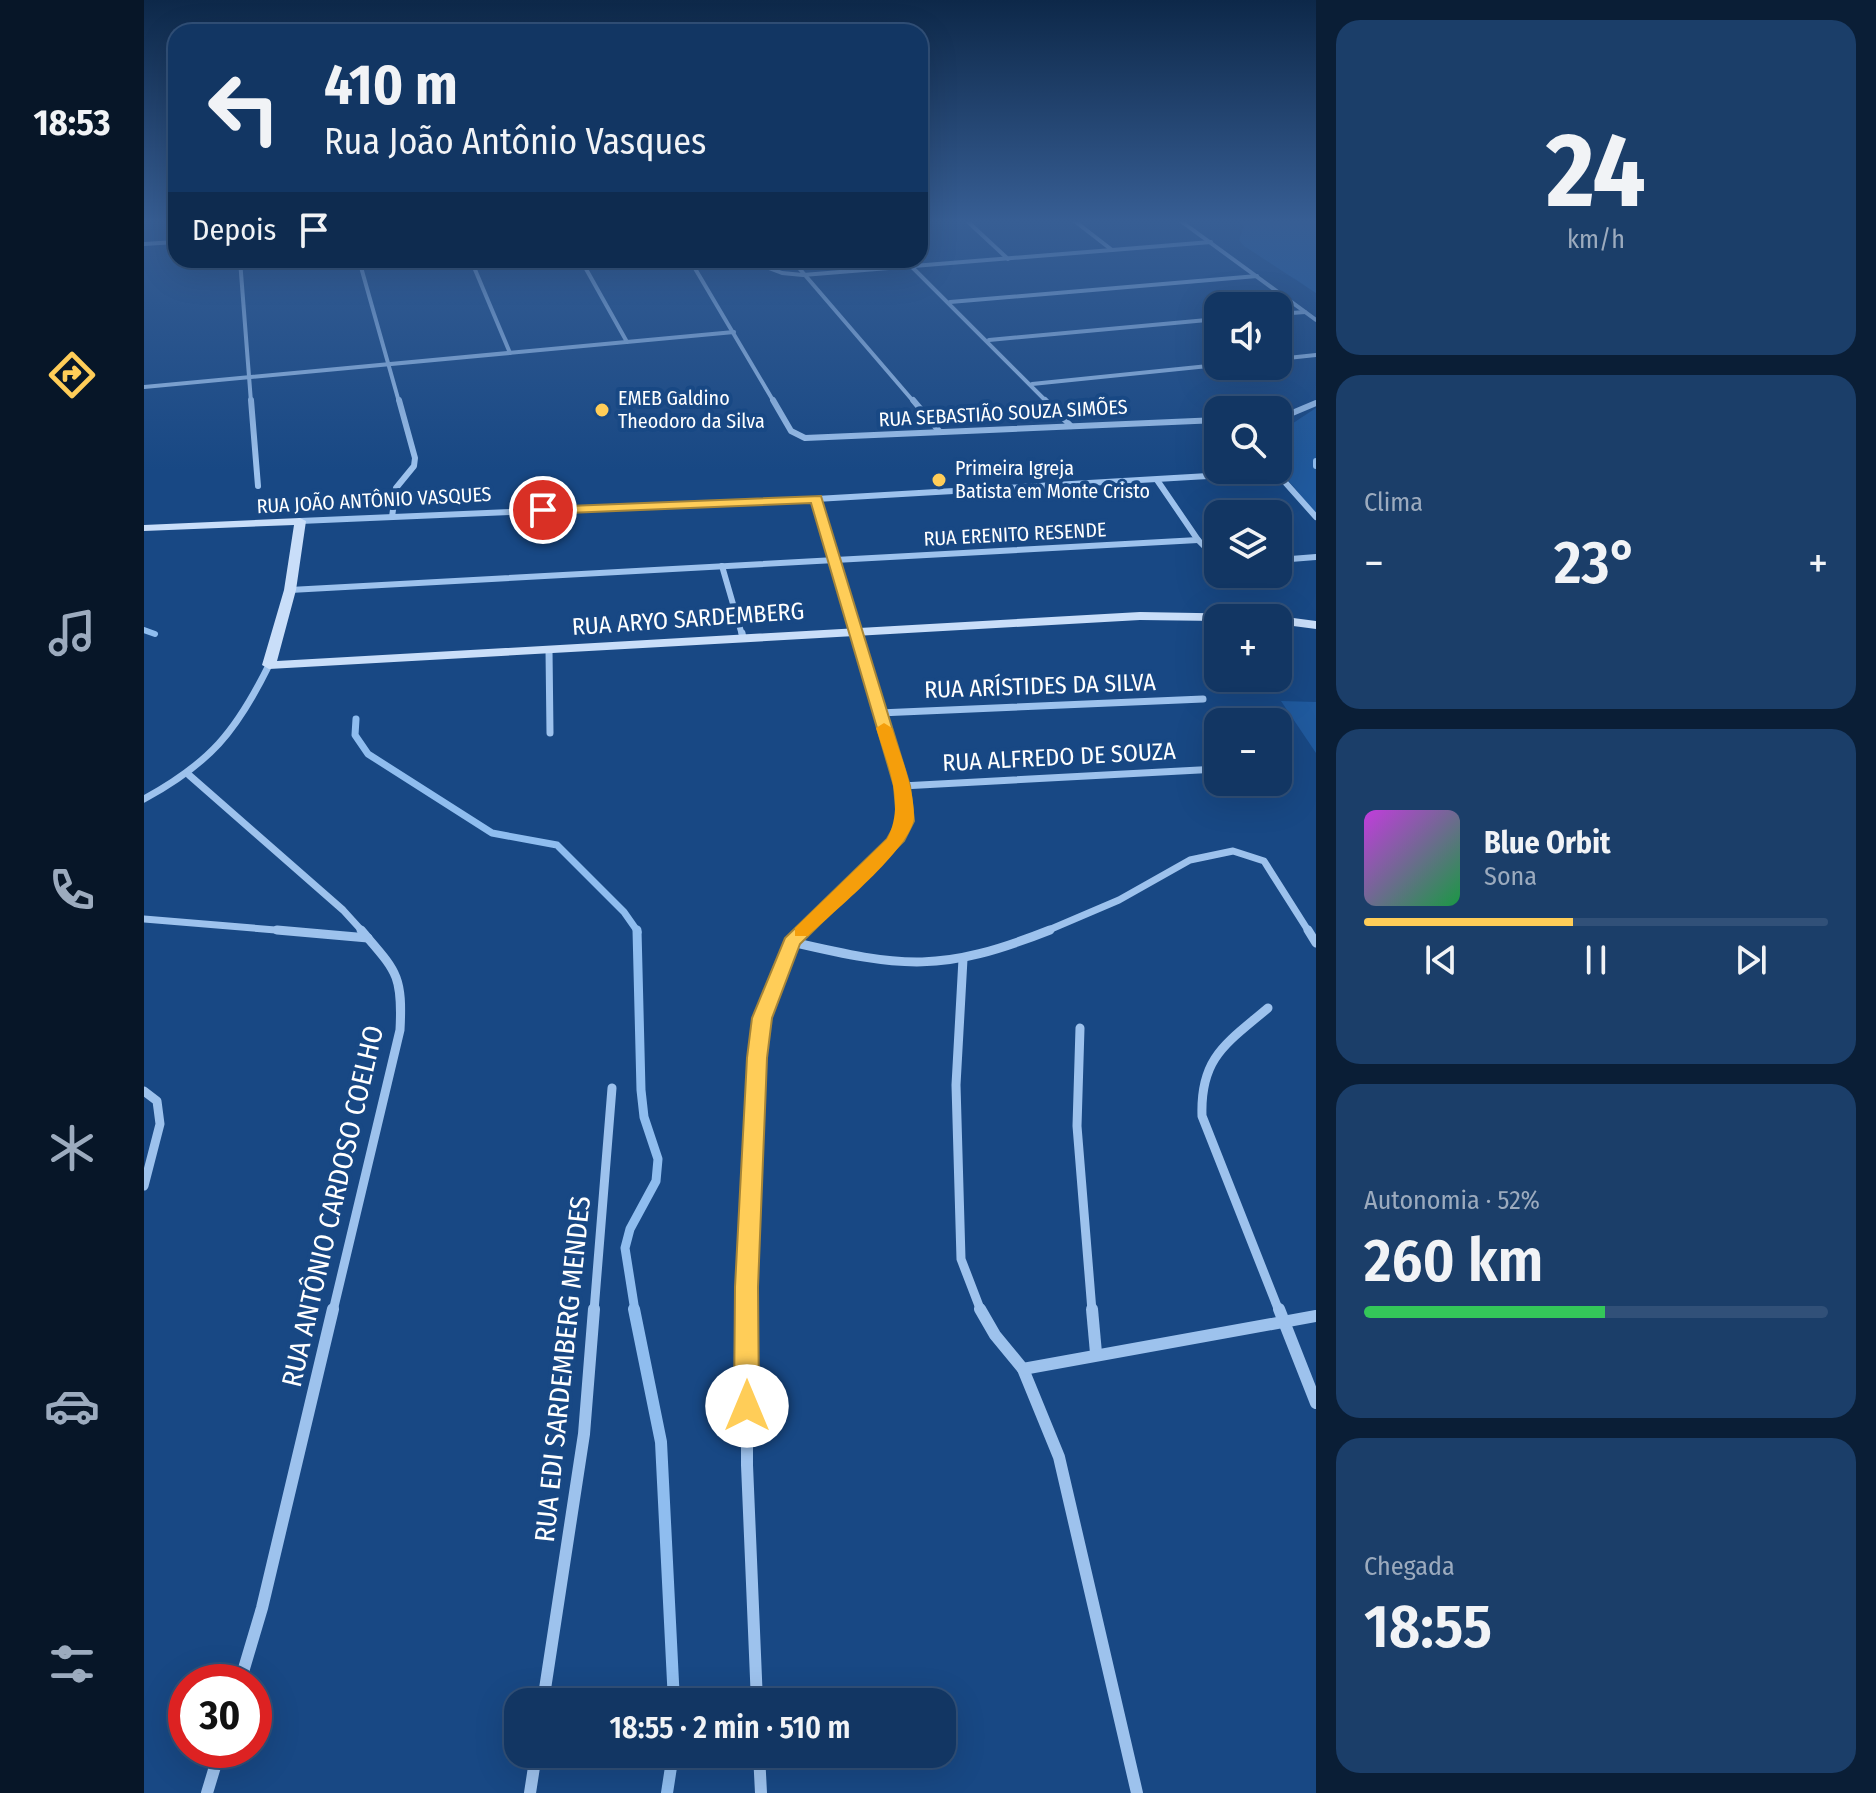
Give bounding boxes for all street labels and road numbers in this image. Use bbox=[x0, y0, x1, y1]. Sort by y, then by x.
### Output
street label: RUA SEBASTIÃO SOUZA SIMÕES bbox=[878, 394, 1128, 432]
street label: RUA JOÃO ANTÔNIO VASQUES bbox=[256, 482, 492, 518]
street label: RUA ERENITO RESENDE bbox=[923, 517, 1107, 551]
street label: RUA ARYO SARDEMBERG bbox=[571, 597, 805, 641]
street label: RUA ARÍSTIDES DA SILVA bbox=[924, 667, 1157, 704]
street label: RUA ALFREDO DE SOUZA bbox=[942, 737, 1177, 777]
street label: RUA ANTÔNIO CARDOSO COELHO bbox=[275, 1022, 390, 1390]
street label: RUA EDI SARDEMBERG MENDES bbox=[528, 1194, 597, 1544]

